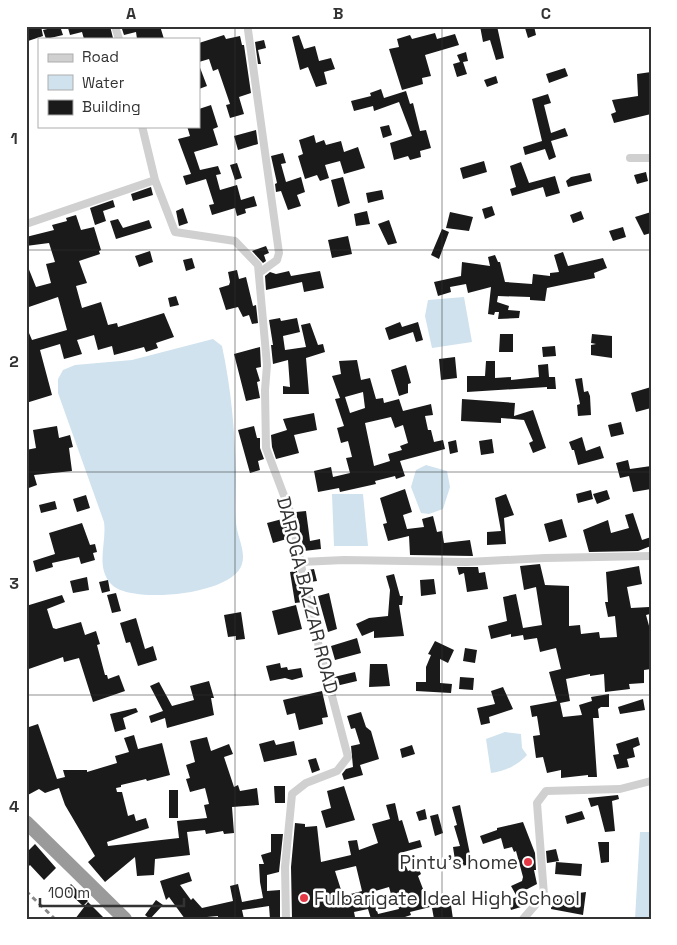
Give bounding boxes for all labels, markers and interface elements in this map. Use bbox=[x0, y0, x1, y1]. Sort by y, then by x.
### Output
text: A bbox=[126, 3, 136, 24]
text: B bbox=[333, 3, 343, 24]
text: C bbox=[541, 3, 551, 24]
legend bbox=[38, 38, 200, 128]
text: Road bbox=[82, 47, 119, 66]
text: Water bbox=[82, 73, 125, 92]
text: Building bbox=[82, 97, 141, 116]
text: 1 bbox=[10, 128, 18, 149]
text: 2 bbox=[9, 351, 19, 372]
street label: DAROGA BAZZAR ROAD bbox=[271, 494, 344, 696]
text: 3 bbox=[9, 573, 19, 594]
text: 4 bbox=[9, 796, 19, 817]
place label: Pintu's home bbox=[400, 850, 518, 875]
marker: Pintu's home bbox=[522, 856, 534, 868]
scale bar bbox=[40, 875, 184, 907]
text: 100 m bbox=[48, 883, 90, 902]
place label: Fulbarigate Ideal High School bbox=[314, 886, 580, 911]
marker: Fulbarigate Ideal High School bbox=[298, 892, 310, 904]

